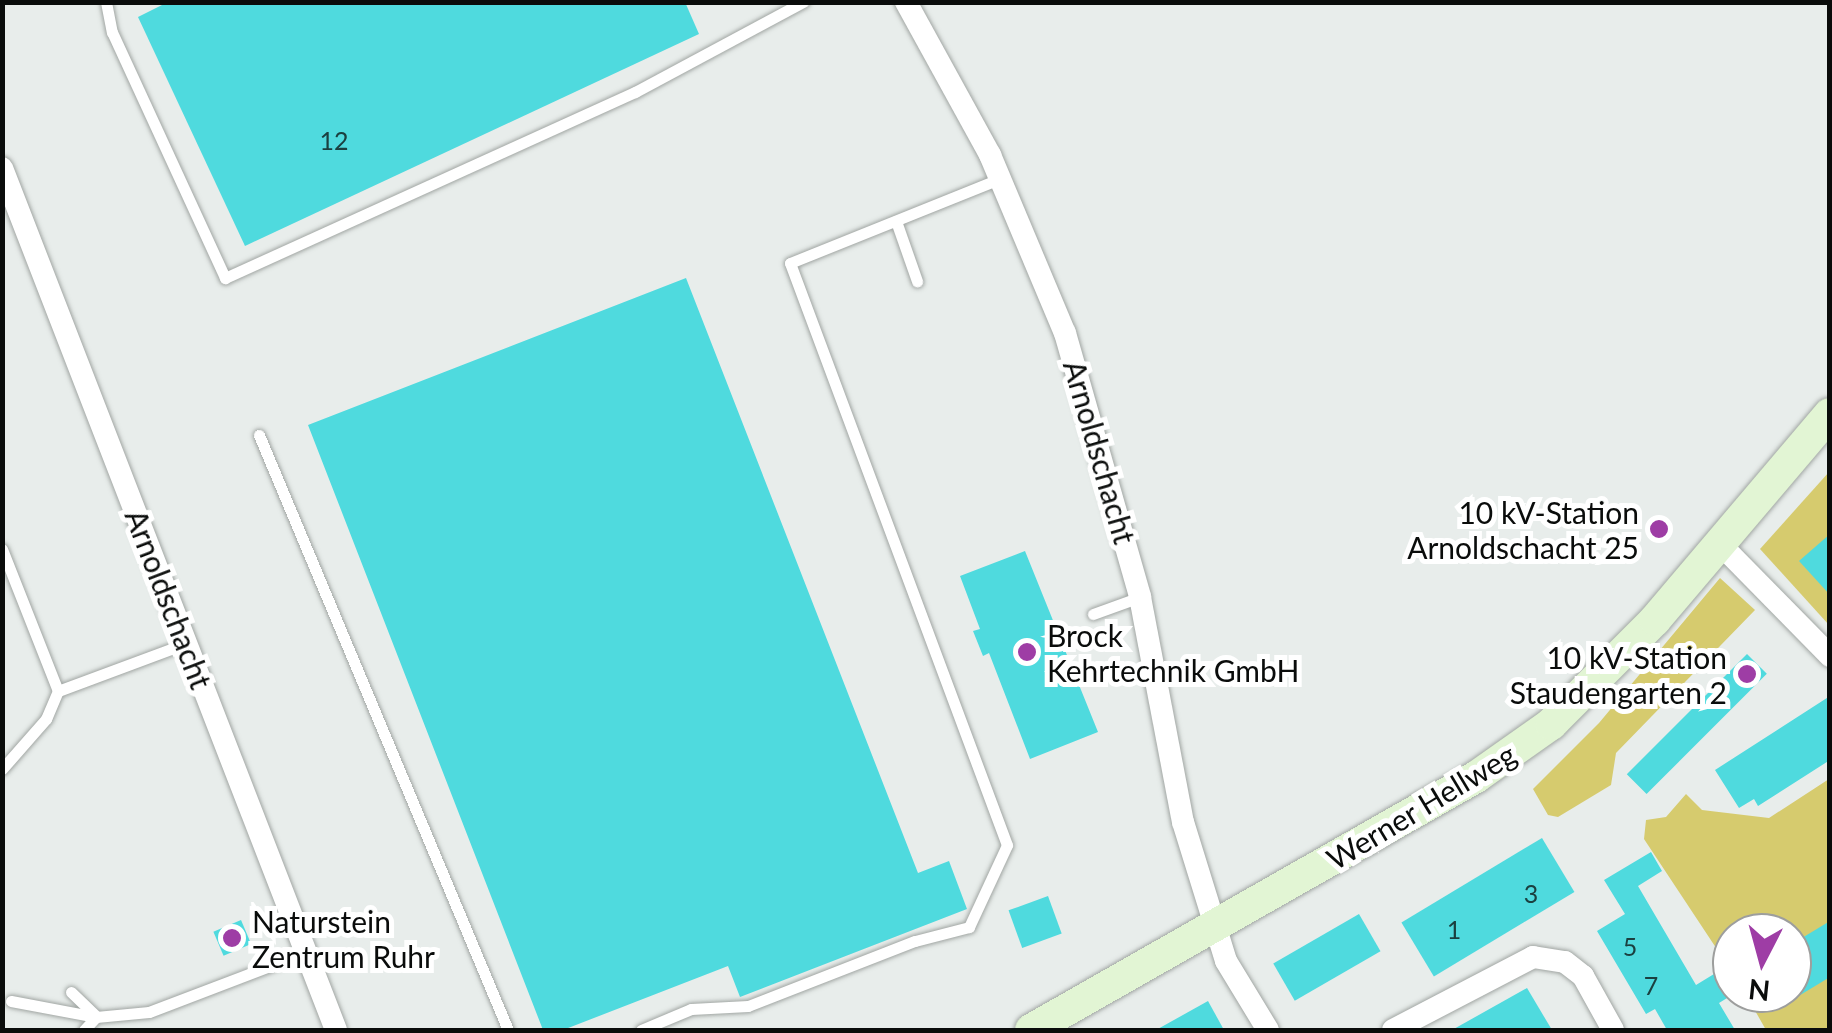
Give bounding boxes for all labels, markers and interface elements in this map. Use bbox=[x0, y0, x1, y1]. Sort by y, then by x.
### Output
house number: 12 bbox=[320, 125, 348, 155]
street label: Arnoldschacht bbox=[1057, 356, 1143, 548]
place label: 10 kV-Station Arnoldschacht 25 bbox=[1407, 494, 1639, 564]
street label: Arnoldschacht bbox=[118, 504, 220, 694]
marker: 10 kV-Station Arnoldschacht 25 bbox=[1648, 518, 1670, 540]
place label: Brock Kehrtechnik GmbH bbox=[1047, 617, 1299, 688]
place label: 10 kV-Station Staudengarten 2 bbox=[1510, 639, 1727, 710]
marker: Brock Kehrtechnik GmbH bbox=[1016, 641, 1038, 663]
marker: 10 kV-Station Staudengarten 2 bbox=[1736, 663, 1758, 685]
street label: Werner Hellweg bbox=[1320, 735, 1522, 877]
house number: 3 bbox=[1524, 878, 1538, 908]
place label: Naturstein Zentrum Ruhr bbox=[252, 903, 435, 974]
north arrow bbox=[1712, 913, 1812, 1013]
house number: 1 bbox=[1447, 914, 1461, 944]
marker: Naturstein Zentrum Ruhr bbox=[221, 927, 243, 949]
house number: 5 bbox=[1623, 931, 1637, 961]
house number: 7 bbox=[1644, 970, 1658, 1000]
text: N bbox=[1747, 973, 1772, 1009]

